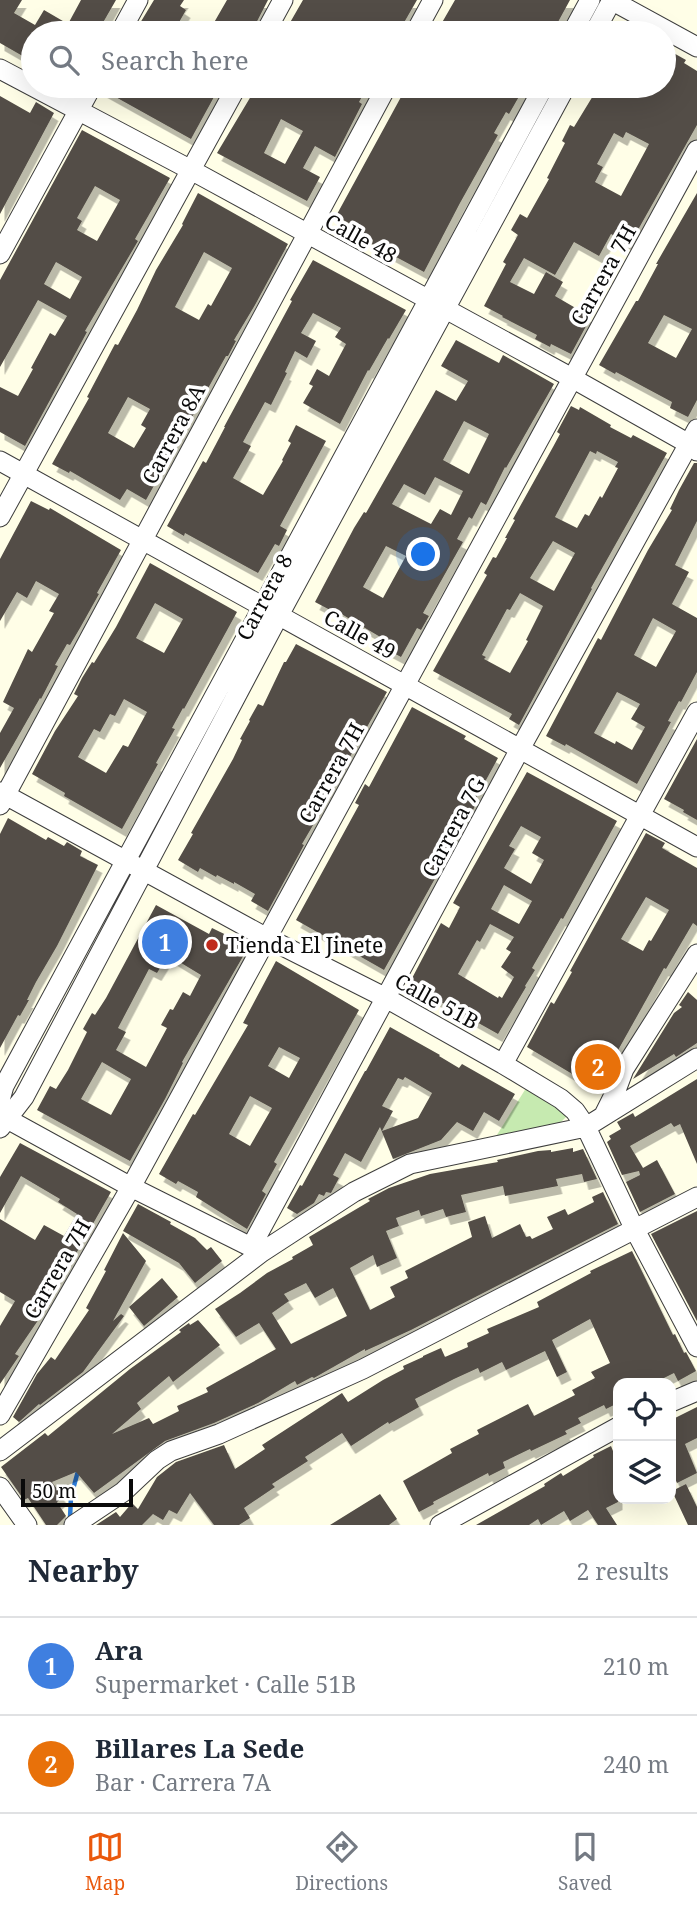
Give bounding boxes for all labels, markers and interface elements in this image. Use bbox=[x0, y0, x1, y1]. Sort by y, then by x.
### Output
search box bbox=[21, 21, 676, 98]
icon: search bbox=[45, 41, 83, 79]
text: Search here bbox=[101, 42, 249, 78]
street label: Calle 48 bbox=[320, 207, 402, 269]
street label: Carrera 7H bbox=[564, 220, 642, 330]
street label: Carrera 8A bbox=[135, 379, 211, 489]
your location bbox=[406, 537, 440, 571]
street label: Carrera 8 bbox=[230, 549, 298, 645]
street label: Calle 49 bbox=[319, 603, 401, 665]
street label: Carrera 7H bbox=[292, 718, 370, 828]
street label: Carrera 7G bbox=[415, 772, 491, 882]
pin: 1 bbox=[142, 916, 188, 968]
place label: Tienda El Jinete bbox=[226, 931, 383, 959]
marker: Tienda El Jinete bbox=[204, 937, 220, 953]
street label: Calle 51B bbox=[390, 967, 484, 1035]
pin: 2 bbox=[575, 1041, 621, 1093]
street label: Carrera 7H bbox=[17, 1214, 97, 1324]
map controls bbox=[613, 1378, 676, 1504]
button: locate bbox=[613, 1378, 676, 1441]
button: layers bbox=[613, 1441, 676, 1504]
scale bar bbox=[21, 1476, 133, 1508]
text: 50 m bbox=[32, 1478, 76, 1504]
text: Nearby bbox=[28, 1550, 139, 1591]
text: 2 results bbox=[576, 1555, 669, 1587]
text: Ara bbox=[95, 1632, 143, 1668]
text: 1 bbox=[45, 1650, 58, 1682]
text: 210 m bbox=[603, 1650, 669, 1682]
text: Supermarket · Calle 51B bbox=[95, 1668, 356, 1700]
text: Billares La Sede bbox=[95, 1730, 304, 1766]
text: 2 bbox=[45, 1748, 58, 1780]
text: 240 m bbox=[603, 1748, 669, 1780]
text: Bar · Carrera 7A bbox=[95, 1766, 271, 1798]
tab: Map bbox=[85, 1828, 125, 1896]
tab: Directions bbox=[295, 1828, 388, 1896]
tab: Saved bbox=[558, 1828, 612, 1896]

